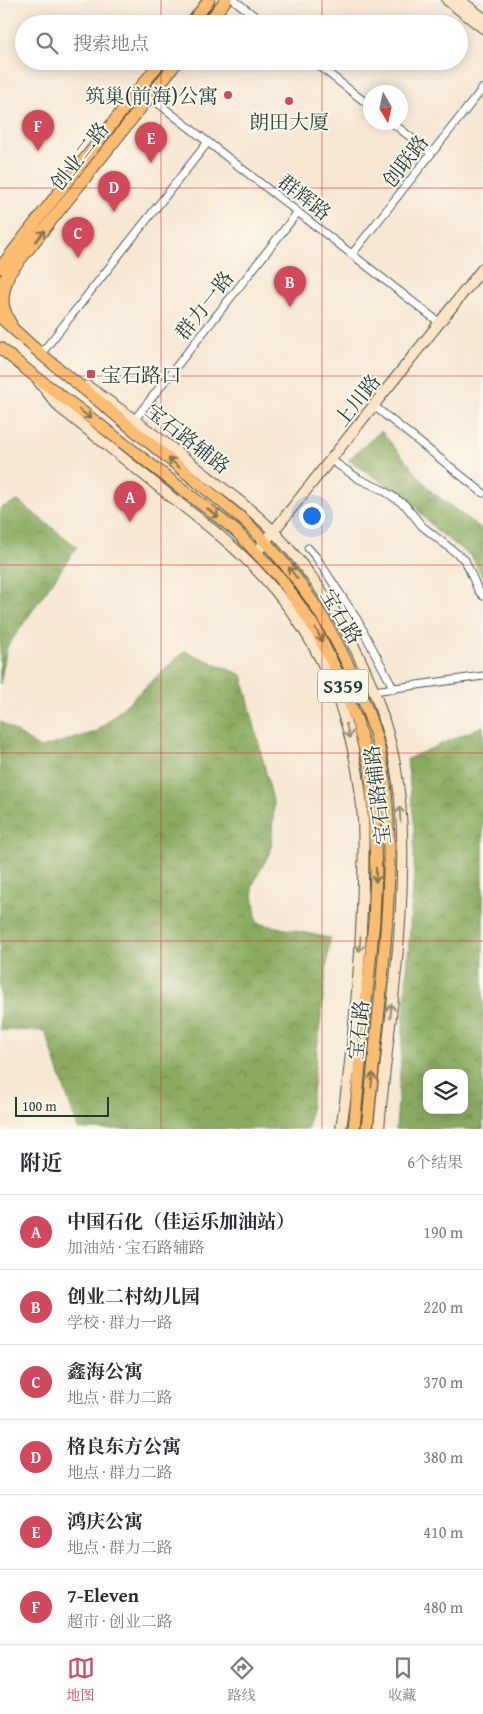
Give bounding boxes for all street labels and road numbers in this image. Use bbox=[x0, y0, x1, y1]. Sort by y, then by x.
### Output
street label: 创业二路 bbox=[43, 116, 115, 196]
street label: 创联路 bbox=[375, 128, 435, 194]
street label: 群辉路 bbox=[272, 167, 338, 227]
street label: 群力一路 bbox=[168, 265, 240, 345]
street label: 上川路 bbox=[327, 368, 387, 432]
street label: 宝石路辅路 bbox=[140, 396, 236, 480]
street label: 宝石路 bbox=[314, 583, 370, 649]
road number: S359 bbox=[318, 669, 368, 702]
street label: 宝石路辅路 bbox=[357, 744, 397, 846]
street label: 宝石路 bbox=[340, 999, 376, 1061]

